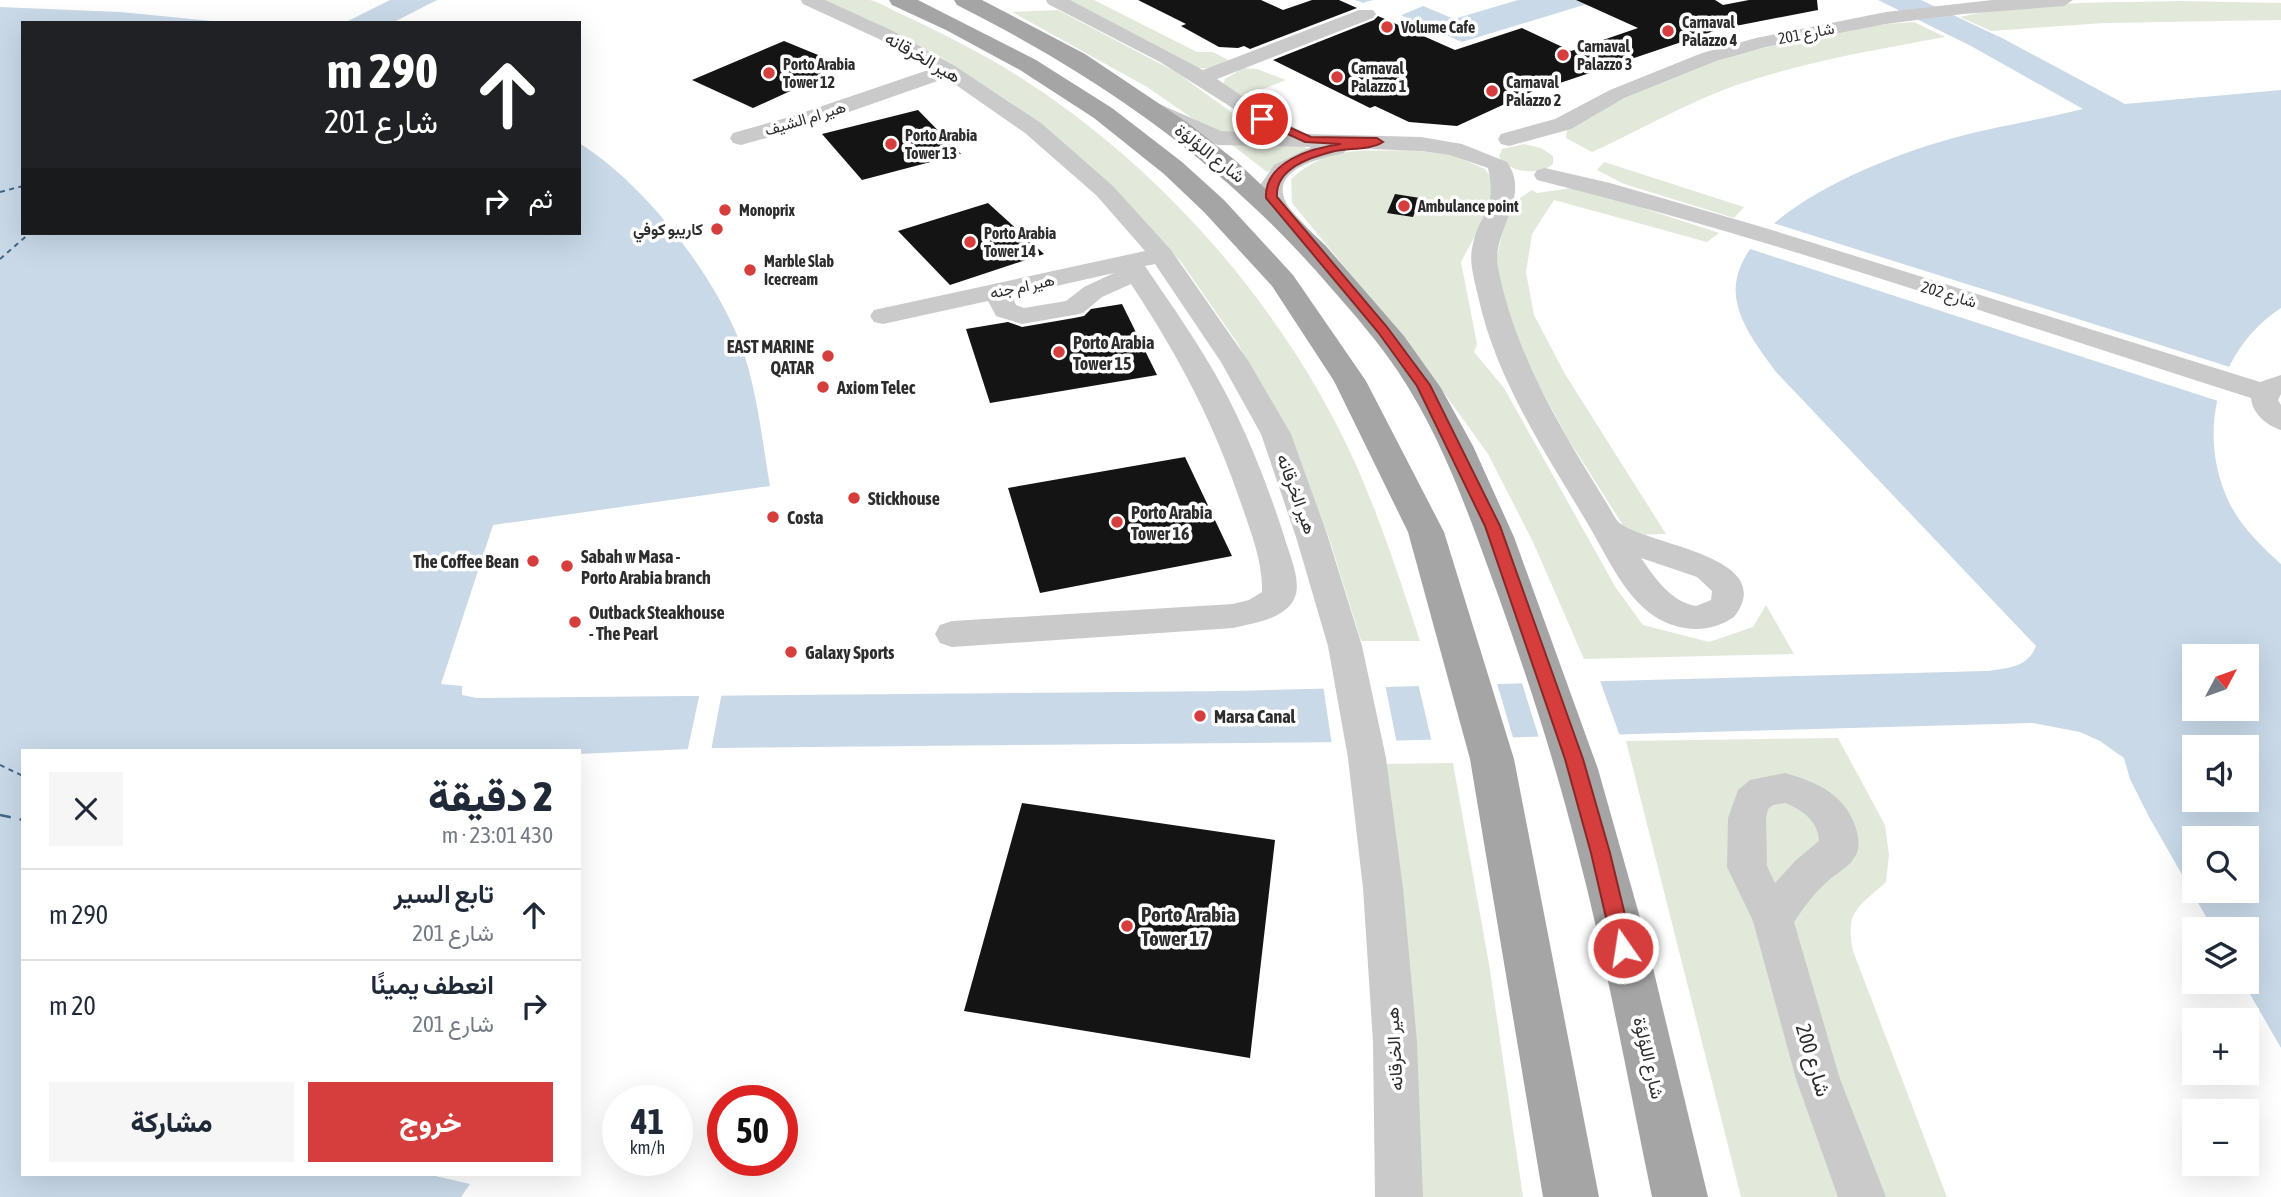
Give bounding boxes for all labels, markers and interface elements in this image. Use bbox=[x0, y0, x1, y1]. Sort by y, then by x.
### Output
place label: Carnaval Palazzo 4 bbox=[1682, 13, 1738, 49]
place label: Volume Cafe bbox=[1400, 18, 1475, 36]
marker: Volume Cafe bbox=[1379, 19, 1395, 35]
street label: شارع 201 bbox=[1776, 19, 1836, 50]
marker: Carnaval Palazzo 4 bbox=[1660, 23, 1676, 39]
street label: هير الخرقانه bbox=[881, 27, 965, 88]
place label: Carnaval Palazzo 3 bbox=[1577, 37, 1632, 73]
text: 290 m bbox=[327, 42, 438, 98]
marker: Carnaval Palazzo 3 bbox=[1555, 47, 1571, 63]
icon: ahead bbox=[462, 49, 553, 140]
place label: Porto Arabia Tower 12 bbox=[783, 55, 855, 91]
place label: Carnaval Palazzo 1 bbox=[1351, 59, 1407, 95]
marker: Porto Arabia Tower 12 bbox=[761, 65, 777, 81]
marker: Carnaval Palazzo 1 bbox=[1329, 69, 1345, 85]
place label: Carnaval Palazzo 2 bbox=[1506, 73, 1561, 109]
marker: Carnaval Palazzo 2 bbox=[1484, 83, 1500, 99]
pin bbox=[1232, 89, 1292, 149]
street label: هير ام الشيف bbox=[762, 97, 848, 141]
icon: arrive bbox=[1243, 100, 1281, 138]
text: شارع 201 bbox=[324, 103, 438, 140]
street label: شارع اللؤلؤة bbox=[1169, 119, 1249, 189]
place label: Porto Arabia Tower 13 bbox=[905, 126, 977, 162]
marker: Porto Arabia Tower 13 bbox=[883, 136, 899, 152]
icon: right bbox=[477, 182, 515, 220]
text: ثم bbox=[529, 184, 553, 214]
place label: Ambulance point bbox=[1417, 197, 1519, 215]
marker: Ambulance point bbox=[1396, 198, 1412, 214]
place label: Monoprix bbox=[739, 201, 796, 219]
marker: Monoprix bbox=[717, 202, 733, 218]
place label: كاريبو كوفي bbox=[633, 220, 703, 243]
marker: كاريبو كوفي bbox=[709, 221, 725, 237]
place label: Porto Arabia Tower 14 bbox=[984, 224, 1056, 260]
marker: Porto Arabia Tower 14 bbox=[962, 234, 978, 250]
place label: Marble Slab Icecream bbox=[764, 252, 834, 288]
marker: Marble Slab Icecream bbox=[742, 262, 758, 278]
street label: هير ام جنه bbox=[988, 270, 1056, 304]
street label: شارع 202 bbox=[1918, 277, 1979, 314]
place label: Porto Arabia Tower 15 bbox=[1073, 332, 1154, 374]
place label: EAST MARINE QATAR bbox=[727, 336, 814, 378]
marker: Porto Arabia Tower 15 bbox=[1051, 344, 1067, 360]
marker: EAST MARINE QATAR bbox=[820, 348, 836, 364]
place label: Axiom Telec bbox=[836, 377, 916, 398]
marker: Axiom Telec bbox=[815, 379, 831, 395]
street label: هير الخرقانه bbox=[1272, 451, 1321, 537]
place label: Stickhouse bbox=[868, 488, 940, 509]
marker: Stickhouse bbox=[846, 490, 862, 506]
place label: Porto Arabia Tower 16 bbox=[1131, 502, 1212, 544]
place label: Costa bbox=[787, 507, 823, 528]
marker: Costa bbox=[765, 509, 781, 525]
marker: Porto Arabia Tower 16 bbox=[1109, 514, 1125, 530]
place label: Sabah w Masa - Porto Arabia branch bbox=[581, 546, 711, 588]
place label: The Coffee Bean bbox=[413, 551, 519, 572]
marker: The Coffee Bean bbox=[525, 553, 541, 569]
marker: Sabah w Masa - Porto Arabia branch bbox=[559, 558, 575, 574]
place label: Outback Steakhouse - The Pearl bbox=[589, 602, 725, 644]
marker: Outback Steakhouse - The Pearl bbox=[567, 614, 583, 630]
place label: Galaxy Sports bbox=[805, 642, 895, 663]
marker: Galaxy Sports bbox=[783, 644, 799, 660]
north arrow bbox=[2182, 644, 2259, 721]
map controls bbox=[2182, 644, 2259, 1176]
place label: Marsa Canal bbox=[1214, 706, 1295, 727]
marker: Marsa Canal bbox=[1192, 708, 1208, 724]
button: sound bbox=[2182, 735, 2259, 812]
button: close bbox=[49, 772, 123, 846]
text: 2 دقيقة bbox=[428, 772, 553, 820]
text: 430 m · 23:01 bbox=[442, 822, 553, 848]
button: search bbox=[2182, 826, 2259, 903]
text: تابع السير bbox=[393, 879, 494, 909]
icon: ahead bbox=[515, 896, 553, 934]
text: 290 m bbox=[49, 900, 108, 930]
place label: Porto Arabia Tower 17 bbox=[1141, 902, 1236, 950]
position arrow bbox=[1586, 911, 1660, 985]
button: layers bbox=[2182, 917, 2259, 994]
marker: Porto Arabia Tower 17 bbox=[1119, 918, 1135, 934]
text: شارع 201 bbox=[412, 920, 494, 946]
text: انعطف يمينًا bbox=[371, 970, 494, 1000]
icon: right bbox=[515, 987, 553, 1025]
text: 20 m bbox=[49, 991, 96, 1021]
street label: هير الخرقانه bbox=[1381, 1007, 1408, 1091]
button: + bbox=[2182, 1008, 2259, 1085]
text: شارع 201 bbox=[412, 1011, 494, 1037]
street label: شارع اللؤلؤة bbox=[1627, 1015, 1669, 1101]
street label: شارع 200 bbox=[1789, 1021, 1836, 1100]
button: مشاركة bbox=[49, 1082, 294, 1162]
button: خروج bbox=[308, 1082, 553, 1162]
speed limit sign: 50 bbox=[707, 1085, 798, 1176]
button: − bbox=[2182, 1099, 2259, 1176]
text: 41 bbox=[631, 1101, 664, 1141]
text: km/h bbox=[630, 1137, 665, 1158]

